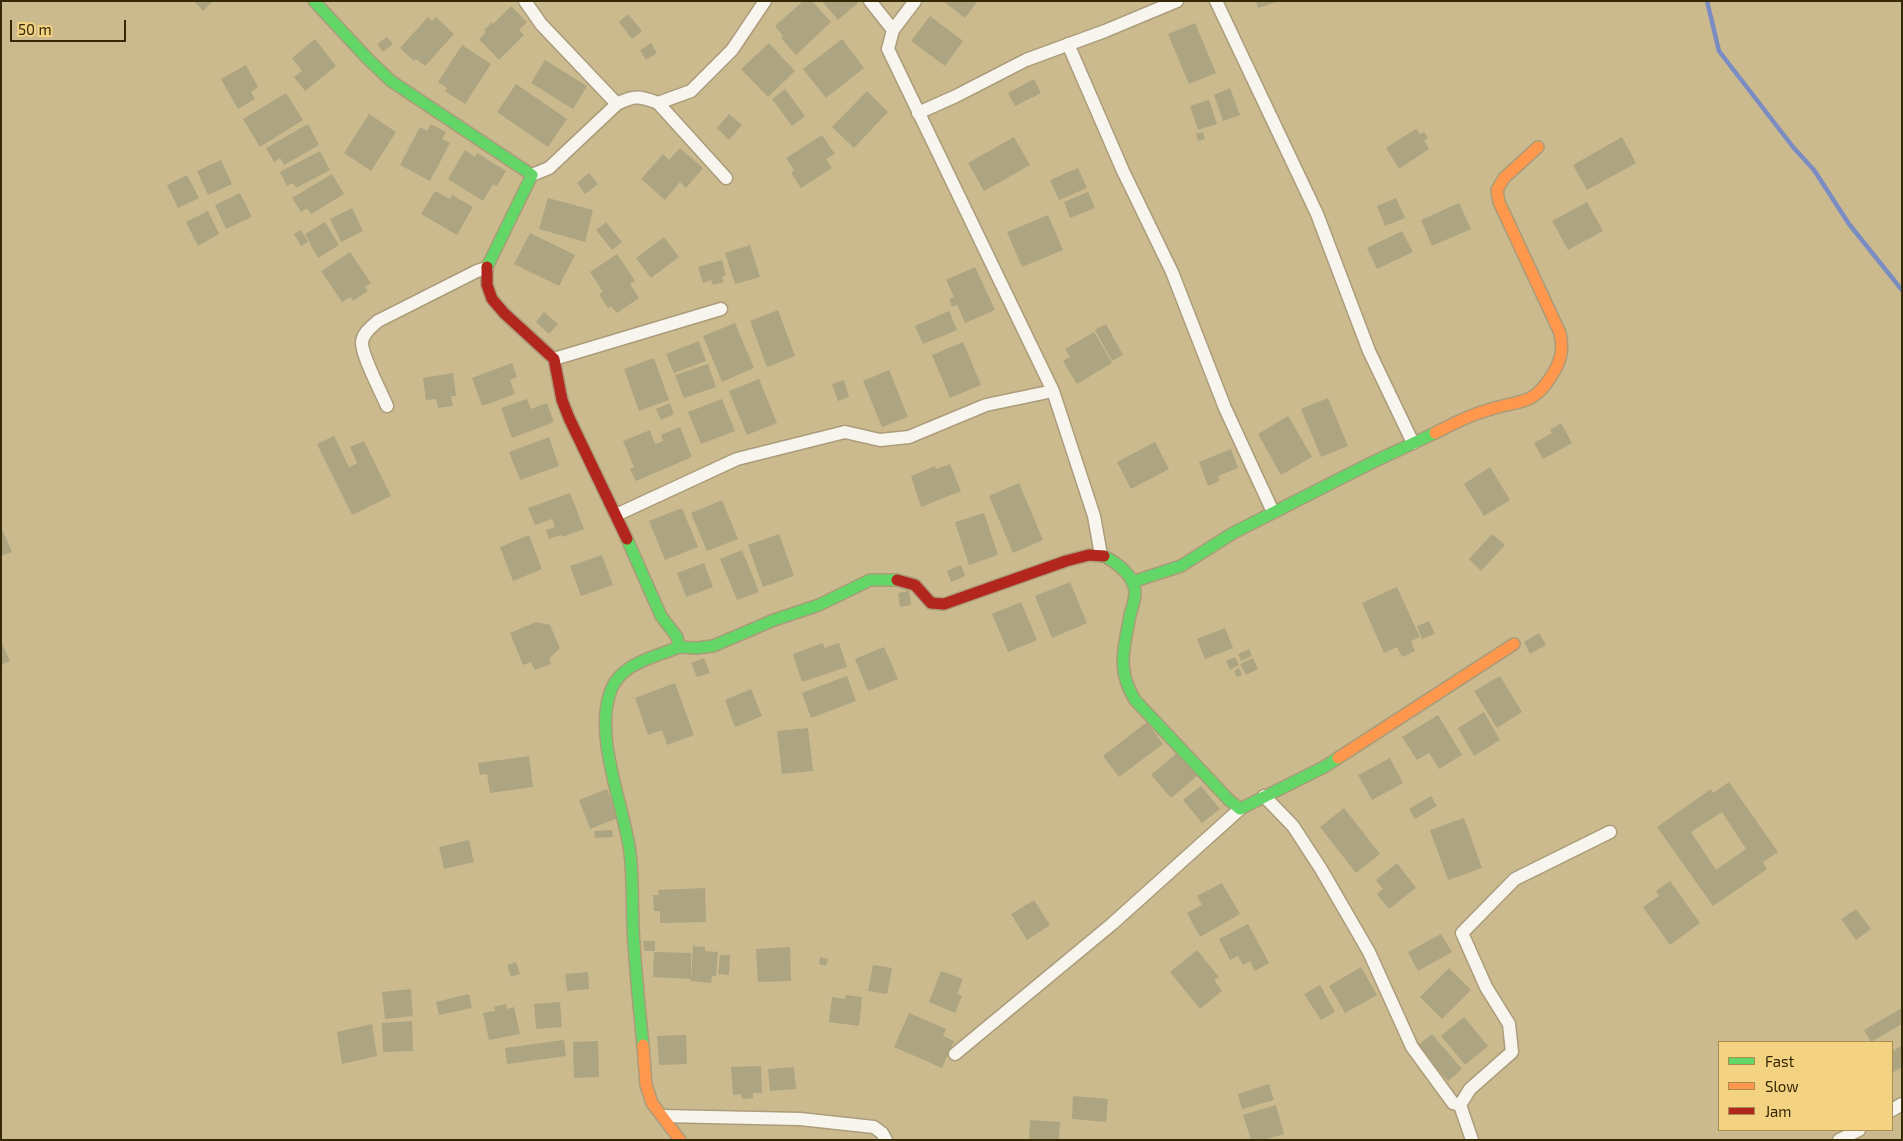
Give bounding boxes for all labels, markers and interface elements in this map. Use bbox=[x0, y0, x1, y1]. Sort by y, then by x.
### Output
scale bar bbox=[12, 10, 129, 42]
text: 50 m bbox=[18, 20, 52, 38]
legend bbox=[1718, 1041, 1893, 1131]
text: Fast bbox=[1765, 1052, 1794, 1070]
text: Slow bbox=[1765, 1077, 1799, 1095]
text: Jam bbox=[1765, 1102, 1791, 1120]

